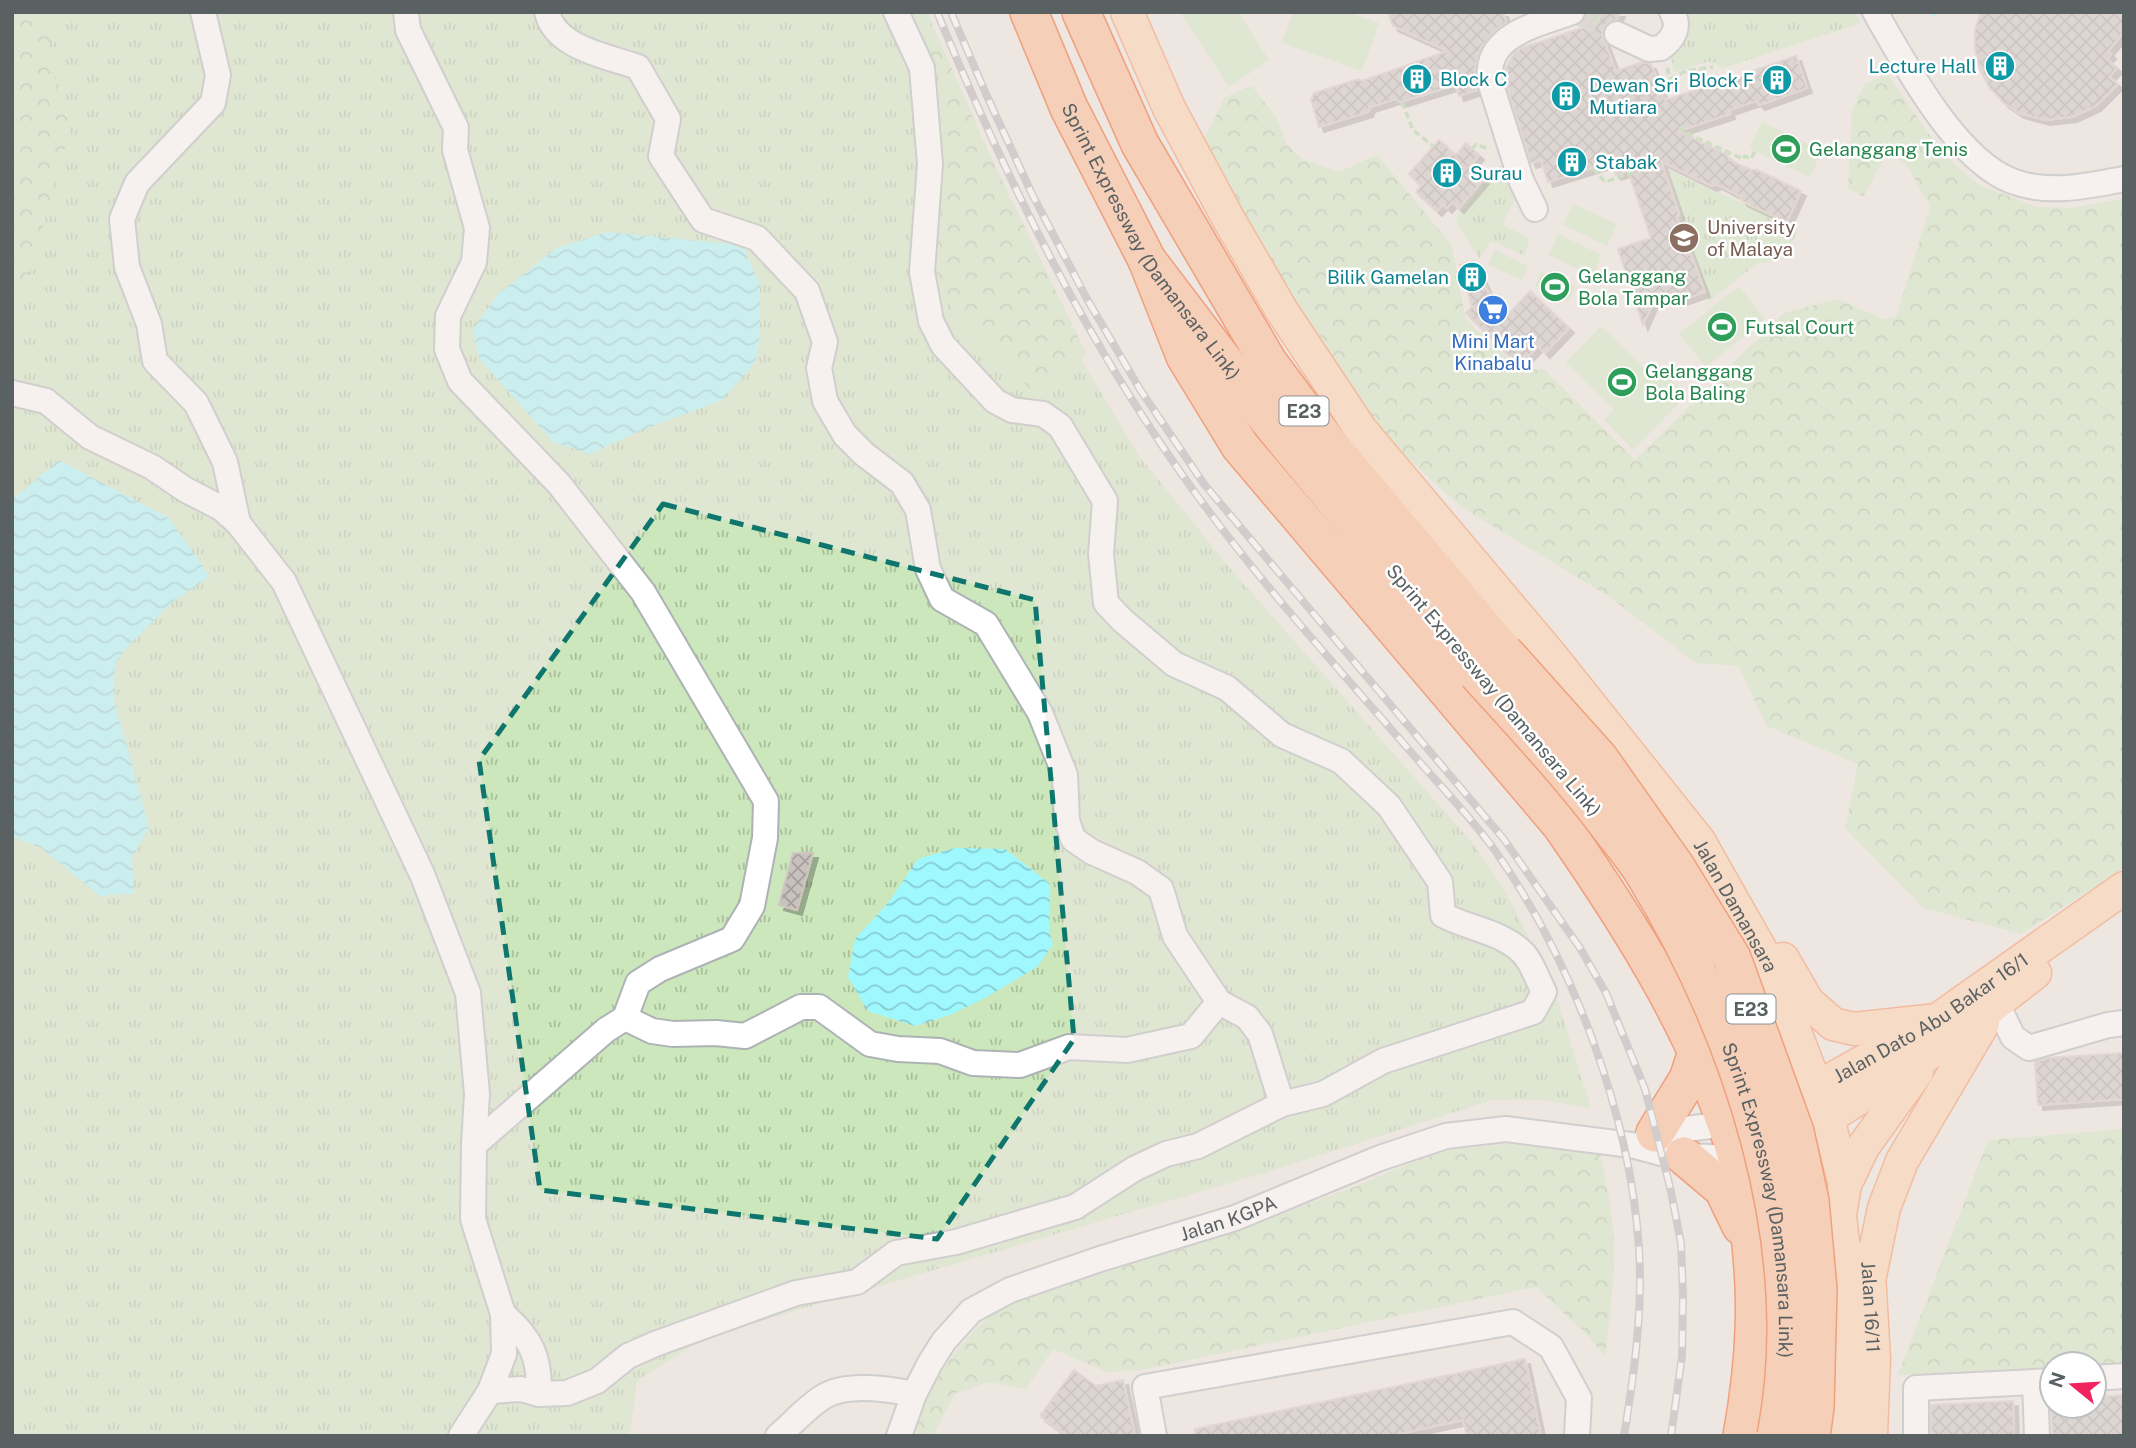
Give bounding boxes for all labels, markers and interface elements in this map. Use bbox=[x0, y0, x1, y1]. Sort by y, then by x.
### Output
building icon: Lecture Hall bbox=[1983, 49, 2017, 83]
place label: Lecture Hall bbox=[1869, 55, 1977, 77]
building icon: Block C bbox=[1400, 62, 1434, 96]
building icon: Block F bbox=[1760, 63, 1794, 97]
place label: Block C bbox=[1440, 68, 1507, 90]
place label: Block F bbox=[1688, 69, 1754, 91]
place label: Dewan Sri Mutiara bbox=[1589, 74, 1678, 118]
building icon: Dewan Sri Mutiara bbox=[1549, 79, 1583, 113]
street label: Sprint Expressway (Damansara Link) bbox=[1057, 99, 1245, 384]
sports icon: Gelanggang Tenis bbox=[1769, 132, 1803, 166]
place label: Gelanggang Tenis bbox=[1809, 138, 1968, 160]
building icon: Stabak bbox=[1555, 145, 1589, 179]
place label: Stabak bbox=[1595, 151, 1658, 173]
building icon: Surau bbox=[1430, 156, 1464, 190]
place label: Surau bbox=[1470, 162, 1523, 184]
place label: University of Malaya bbox=[1707, 216, 1795, 260]
school or university icon: University of Malaya bbox=[1667, 221, 1701, 255]
building icon: Bilik Gamelan bbox=[1455, 260, 1489, 294]
place label: Gelanggang Bola Tampar bbox=[1578, 265, 1689, 309]
place label: Bilik Gamelan bbox=[1327, 266, 1449, 288]
sports icon: Gelanggang Bola Tampar bbox=[1538, 270, 1572, 304]
supermarket icon: Mini Mart Kinabalu bbox=[1476, 293, 1510, 327]
sports icon: Futsal Court bbox=[1705, 310, 1739, 344]
place label: Futsal Court bbox=[1745, 316, 1854, 338]
place label: Mini Mart Kinabalu bbox=[1451, 330, 1535, 374]
place label: Gelanggang Bola Baling bbox=[1645, 360, 1753, 404]
sports icon: Gelanggang Bola Baling bbox=[1605, 365, 1639, 399]
road number: E23 bbox=[1280, 396, 1328, 426]
street label: Sprint Expressway (Damansara Link) bbox=[1382, 560, 1606, 820]
street label: Jalan Damansara bbox=[1690, 836, 1782, 975]
street label: Jalan Dato Abu Bakar 16/1 bbox=[1829, 948, 2032, 1087]
road number: E23 bbox=[1726, 994, 1776, 1024]
street label: Sprint Expressway (Damansara Link) bbox=[1718, 1039, 1797, 1359]
street label: Jalan KGPA bbox=[1177, 1191, 1280, 1245]
street label: Jalan 16/11 bbox=[1857, 1261, 1885, 1353]
north arrow bbox=[2038, 1350, 2108, 1420]
text: N bbox=[2044, 1369, 2070, 1390]

